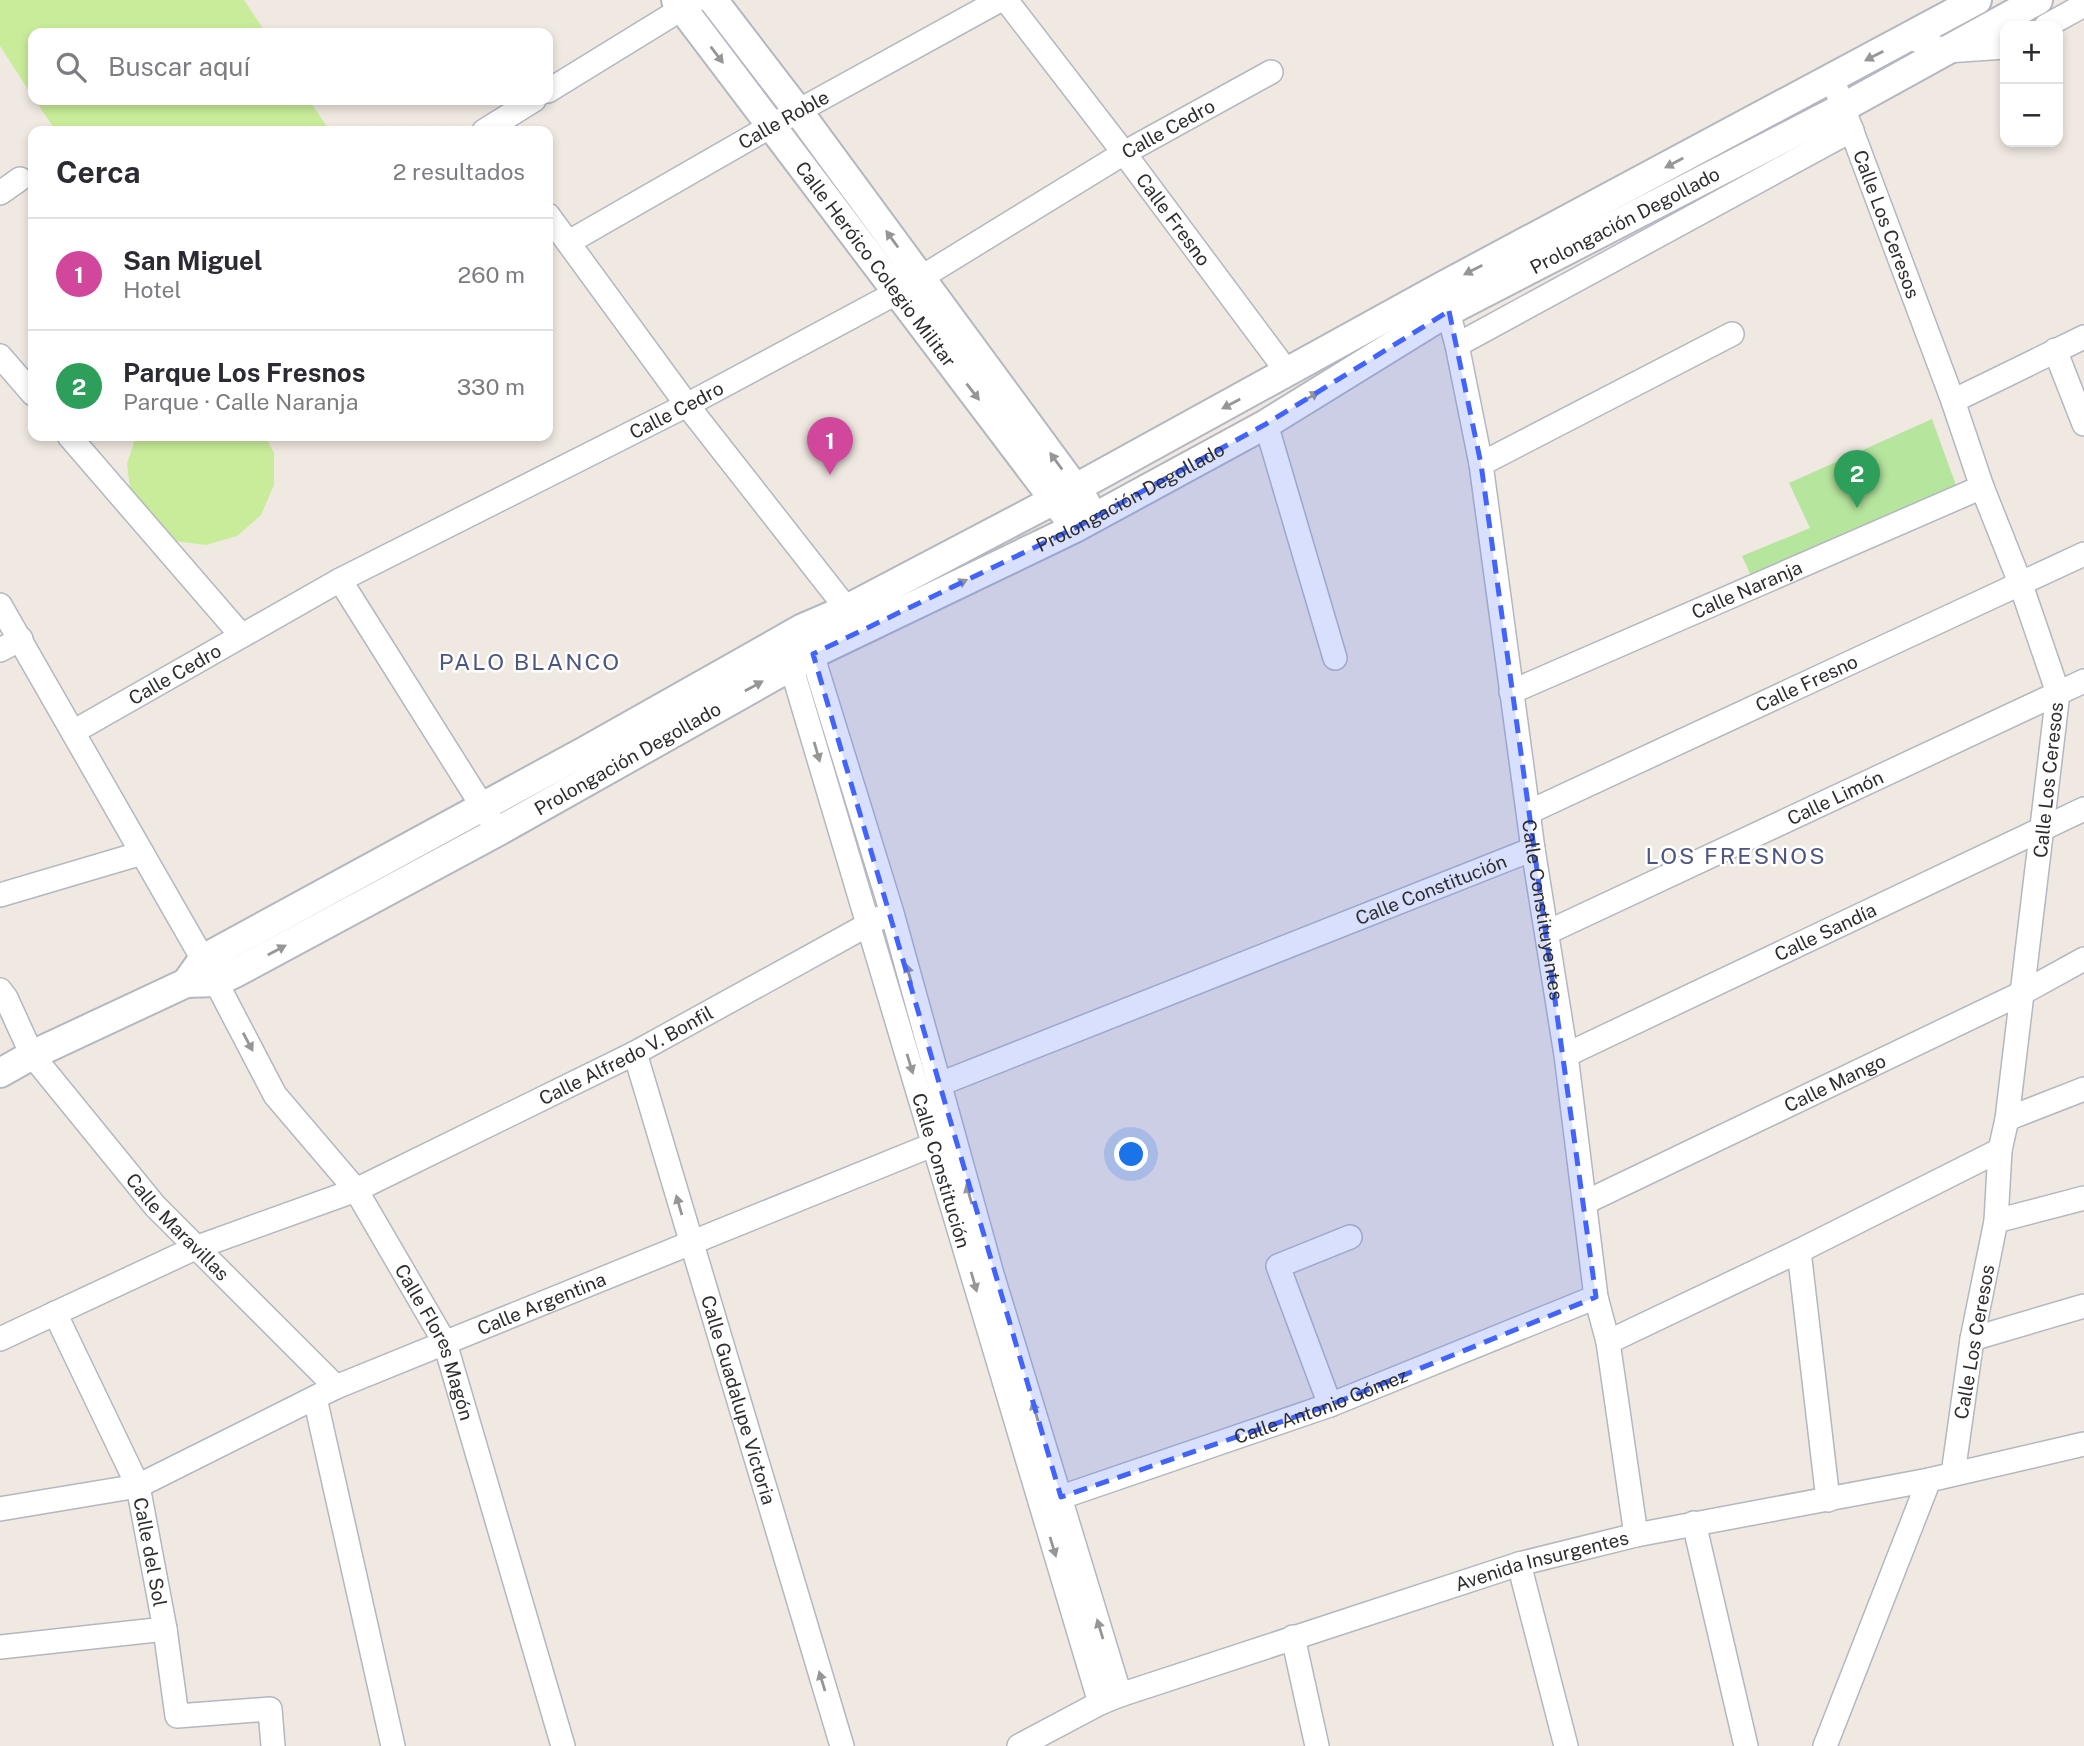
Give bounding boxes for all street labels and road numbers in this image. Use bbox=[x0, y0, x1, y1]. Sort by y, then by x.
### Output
street label: Calle Roble bbox=[734, 85, 833, 153]
street label: Calle Cedro bbox=[1118, 94, 1219, 163]
street label: Calle Los Ceresos bbox=[1849, 147, 1925, 301]
street label: Calle Heróico Colegio Militar bbox=[791, 157, 961, 371]
street label: Prolongación Degollado bbox=[1526, 162, 1723, 278]
street label: Calle Fresno bbox=[1132, 169, 1215, 270]
street label: Calle Cedro bbox=[626, 377, 727, 443]
street label: Prolongación Degollado bbox=[1032, 438, 1228, 556]
street label: Calle Naranja bbox=[1688, 556, 1805, 623]
street label: Calle Cedro bbox=[125, 639, 225, 709]
street label: Calle Fresno bbox=[1752, 650, 1861, 716]
street label: Prolongación Degollado bbox=[530, 697, 724, 820]
street label: Calle Los Ceresos bbox=[2029, 701, 2067, 859]
street label: Calle Limón bbox=[1784, 766, 1887, 829]
street label: Calle Constituyentes bbox=[1518, 818, 1568, 1002]
street label: Calle Constitución bbox=[1352, 850, 1510, 929]
street label: Calle Sandía bbox=[1771, 898, 1880, 965]
street label: Calle Alfredo V. Bonfil bbox=[535, 1001, 717, 1109]
street label: Calle Mango bbox=[1781, 1049, 1889, 1116]
street label: Calle Constitución bbox=[908, 1090, 975, 1251]
street label: Calle Maravillas bbox=[122, 1169, 234, 1285]
street label: Calle Flores Magón bbox=[390, 1260, 478, 1423]
street label: Calle Los Ceresos bbox=[1950, 1263, 1998, 1421]
street label: Calle Argentina bbox=[474, 1268, 609, 1340]
street label: Calle Guadalupe Victoria bbox=[697, 1292, 780, 1507]
street label: Calle Antonio Gómez bbox=[1231, 1364, 1411, 1448]
street label: Calle del Sol bbox=[129, 1495, 172, 1609]
street label: Avenida Insurgentes bbox=[1452, 1526, 1631, 1595]

